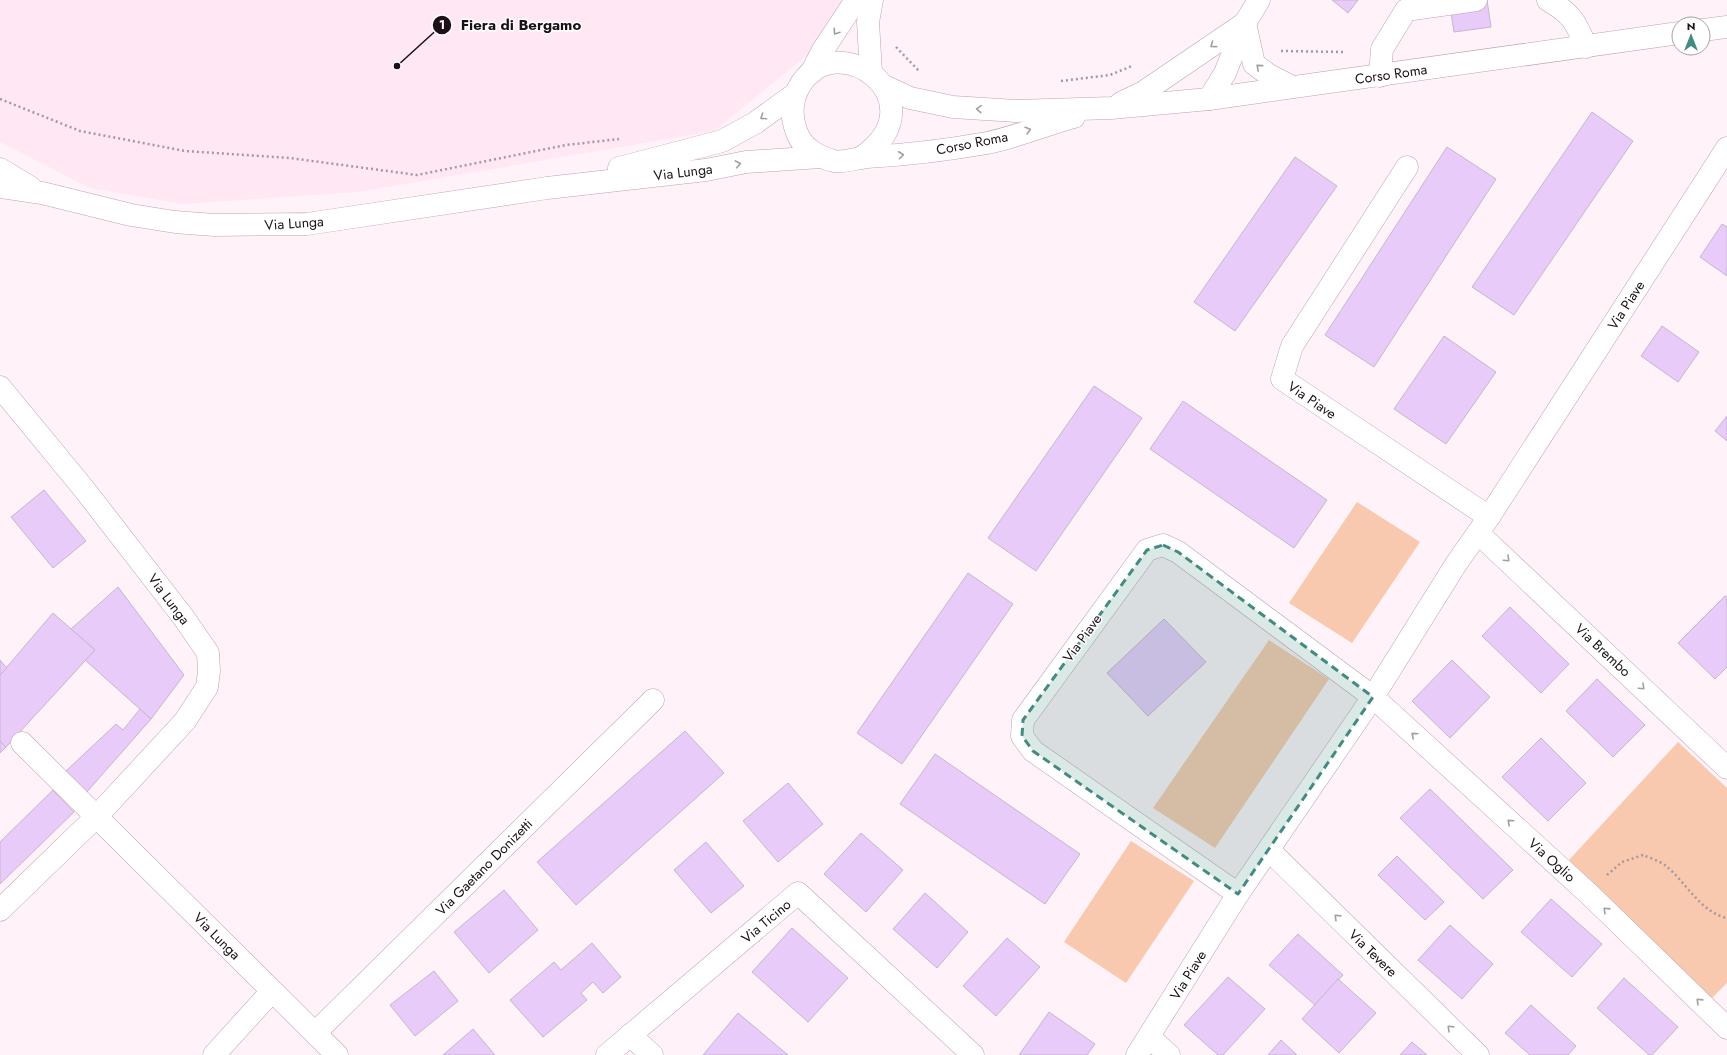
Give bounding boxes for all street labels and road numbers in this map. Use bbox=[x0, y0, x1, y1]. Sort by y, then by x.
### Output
street label: Corso Roma bbox=[1354, 59, 1428, 89]
street label: Corso Roma bbox=[934, 126, 1010, 160]
street label: Via Lunga bbox=[652, 158, 714, 186]
street label: Via Lunga bbox=[264, 211, 324, 235]
street label: Via Piave bbox=[1603, 277, 1649, 333]
street label: Via Piave bbox=[1284, 376, 1340, 424]
street label: Via Lunga bbox=[143, 569, 195, 629]
street label: Via Piave bbox=[1058, 610, 1106, 666]
street label: Via Brembo bbox=[1571, 619, 1636, 681]
street label: Via Gaetano Donizetti bbox=[431, 814, 537, 920]
street label: Via Oglio bbox=[1524, 833, 1580, 887]
street label: Via Ticino bbox=[737, 894, 795, 948]
street label: Via Lunga bbox=[189, 908, 245, 964]
street label: Via Tevere bbox=[1344, 925, 1402, 981]
street label: Via Piave bbox=[1165, 946, 1211, 1004]

